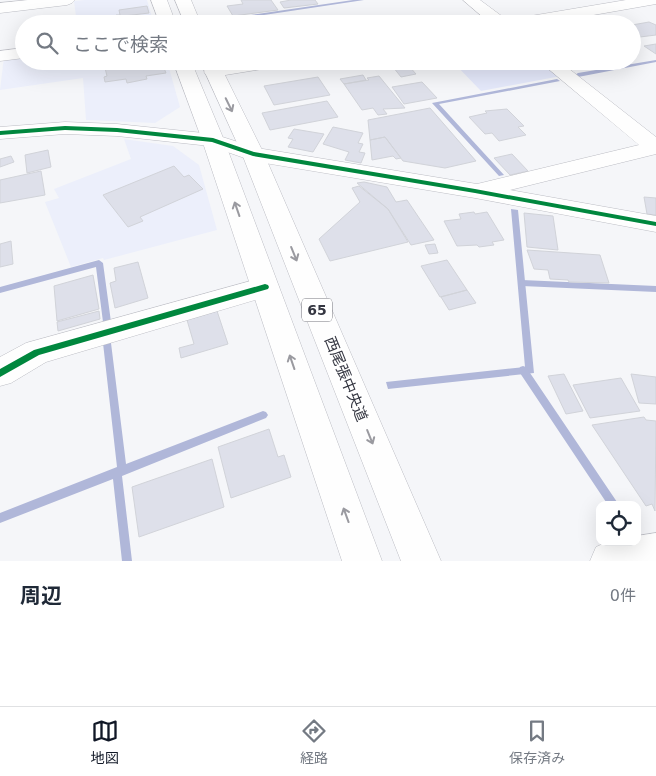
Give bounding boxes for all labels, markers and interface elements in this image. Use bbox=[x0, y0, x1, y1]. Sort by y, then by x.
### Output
search box bbox=[15, 15, 641, 70]
icon: search bbox=[33, 29, 61, 57]
text: ここで検索 bbox=[73, 33, 168, 55]
one-way arrow bbox=[224, 98, 234, 113]
one-way arrow bbox=[232, 201, 241, 217]
one-way arrow bbox=[290, 246, 300, 261]
road number: 65 bbox=[302, 298, 332, 322]
street label: 西尾張中央道 bbox=[321, 334, 371, 424]
one-way arrow bbox=[286, 354, 296, 370]
one-way arrow bbox=[365, 429, 375, 444]
map controls bbox=[596, 501, 641, 546]
button: locate bbox=[596, 501, 641, 546]
one-way arrow bbox=[341, 508, 350, 523]
text: 周辺 bbox=[20, 584, 62, 608]
text: 0件 bbox=[610, 586, 636, 605]
tab: 地図 bbox=[91, 717, 119, 767]
tab: 経路 bbox=[300, 717, 328, 767]
tab: 保存済み bbox=[509, 717, 565, 767]

